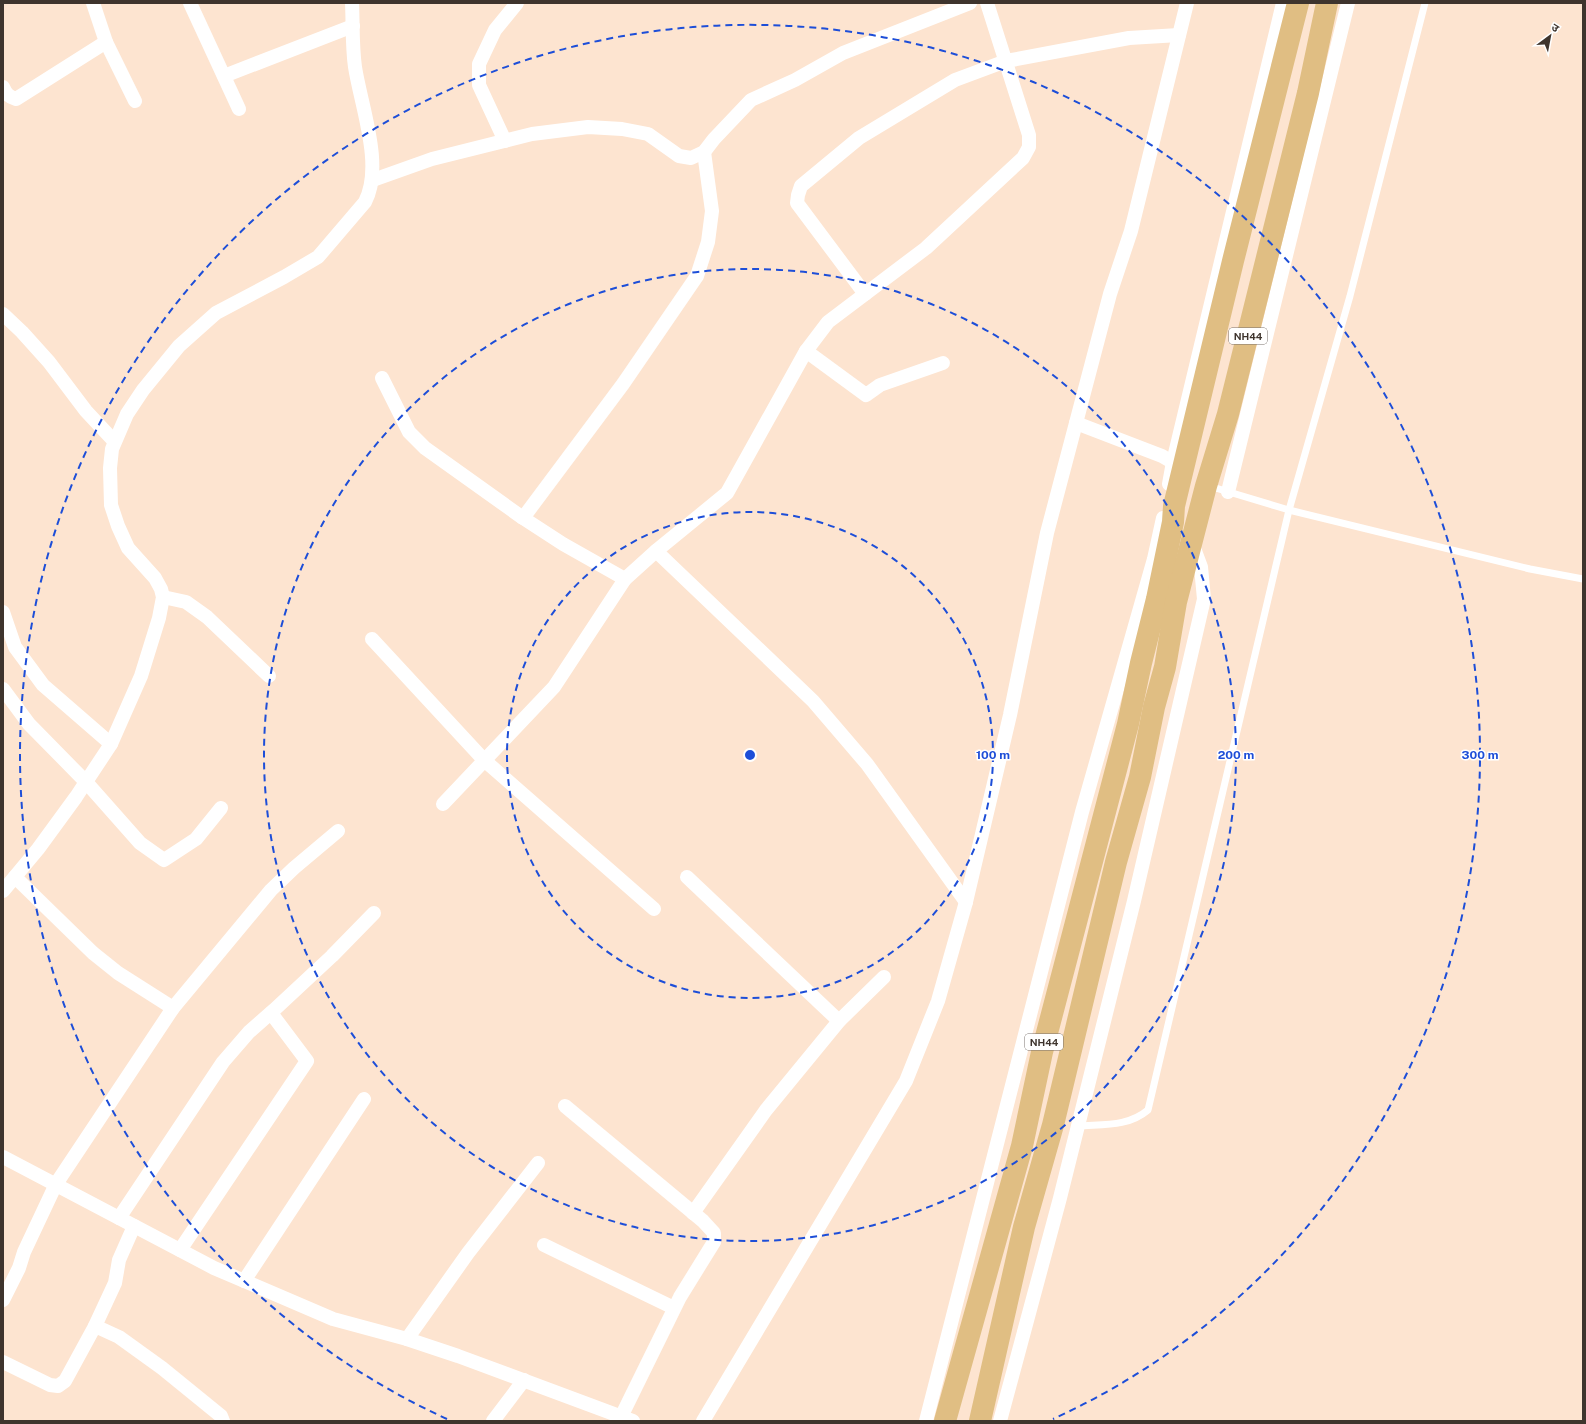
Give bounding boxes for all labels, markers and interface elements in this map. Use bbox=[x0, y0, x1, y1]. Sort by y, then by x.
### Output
north arrow bbox=[1530, 16, 1570, 56]
text: उ bbox=[1549, 21, 1562, 35]
road number: NH44 bbox=[1229, 328, 1267, 344]
centre of rings bbox=[743, 748, 757, 762]
text: 100 m bbox=[976, 748, 1010, 762]
text: 200 m bbox=[1218, 748, 1254, 762]
text: 300 m bbox=[1462, 748, 1499, 762]
road number: NH44 bbox=[1025, 1034, 1063, 1050]

